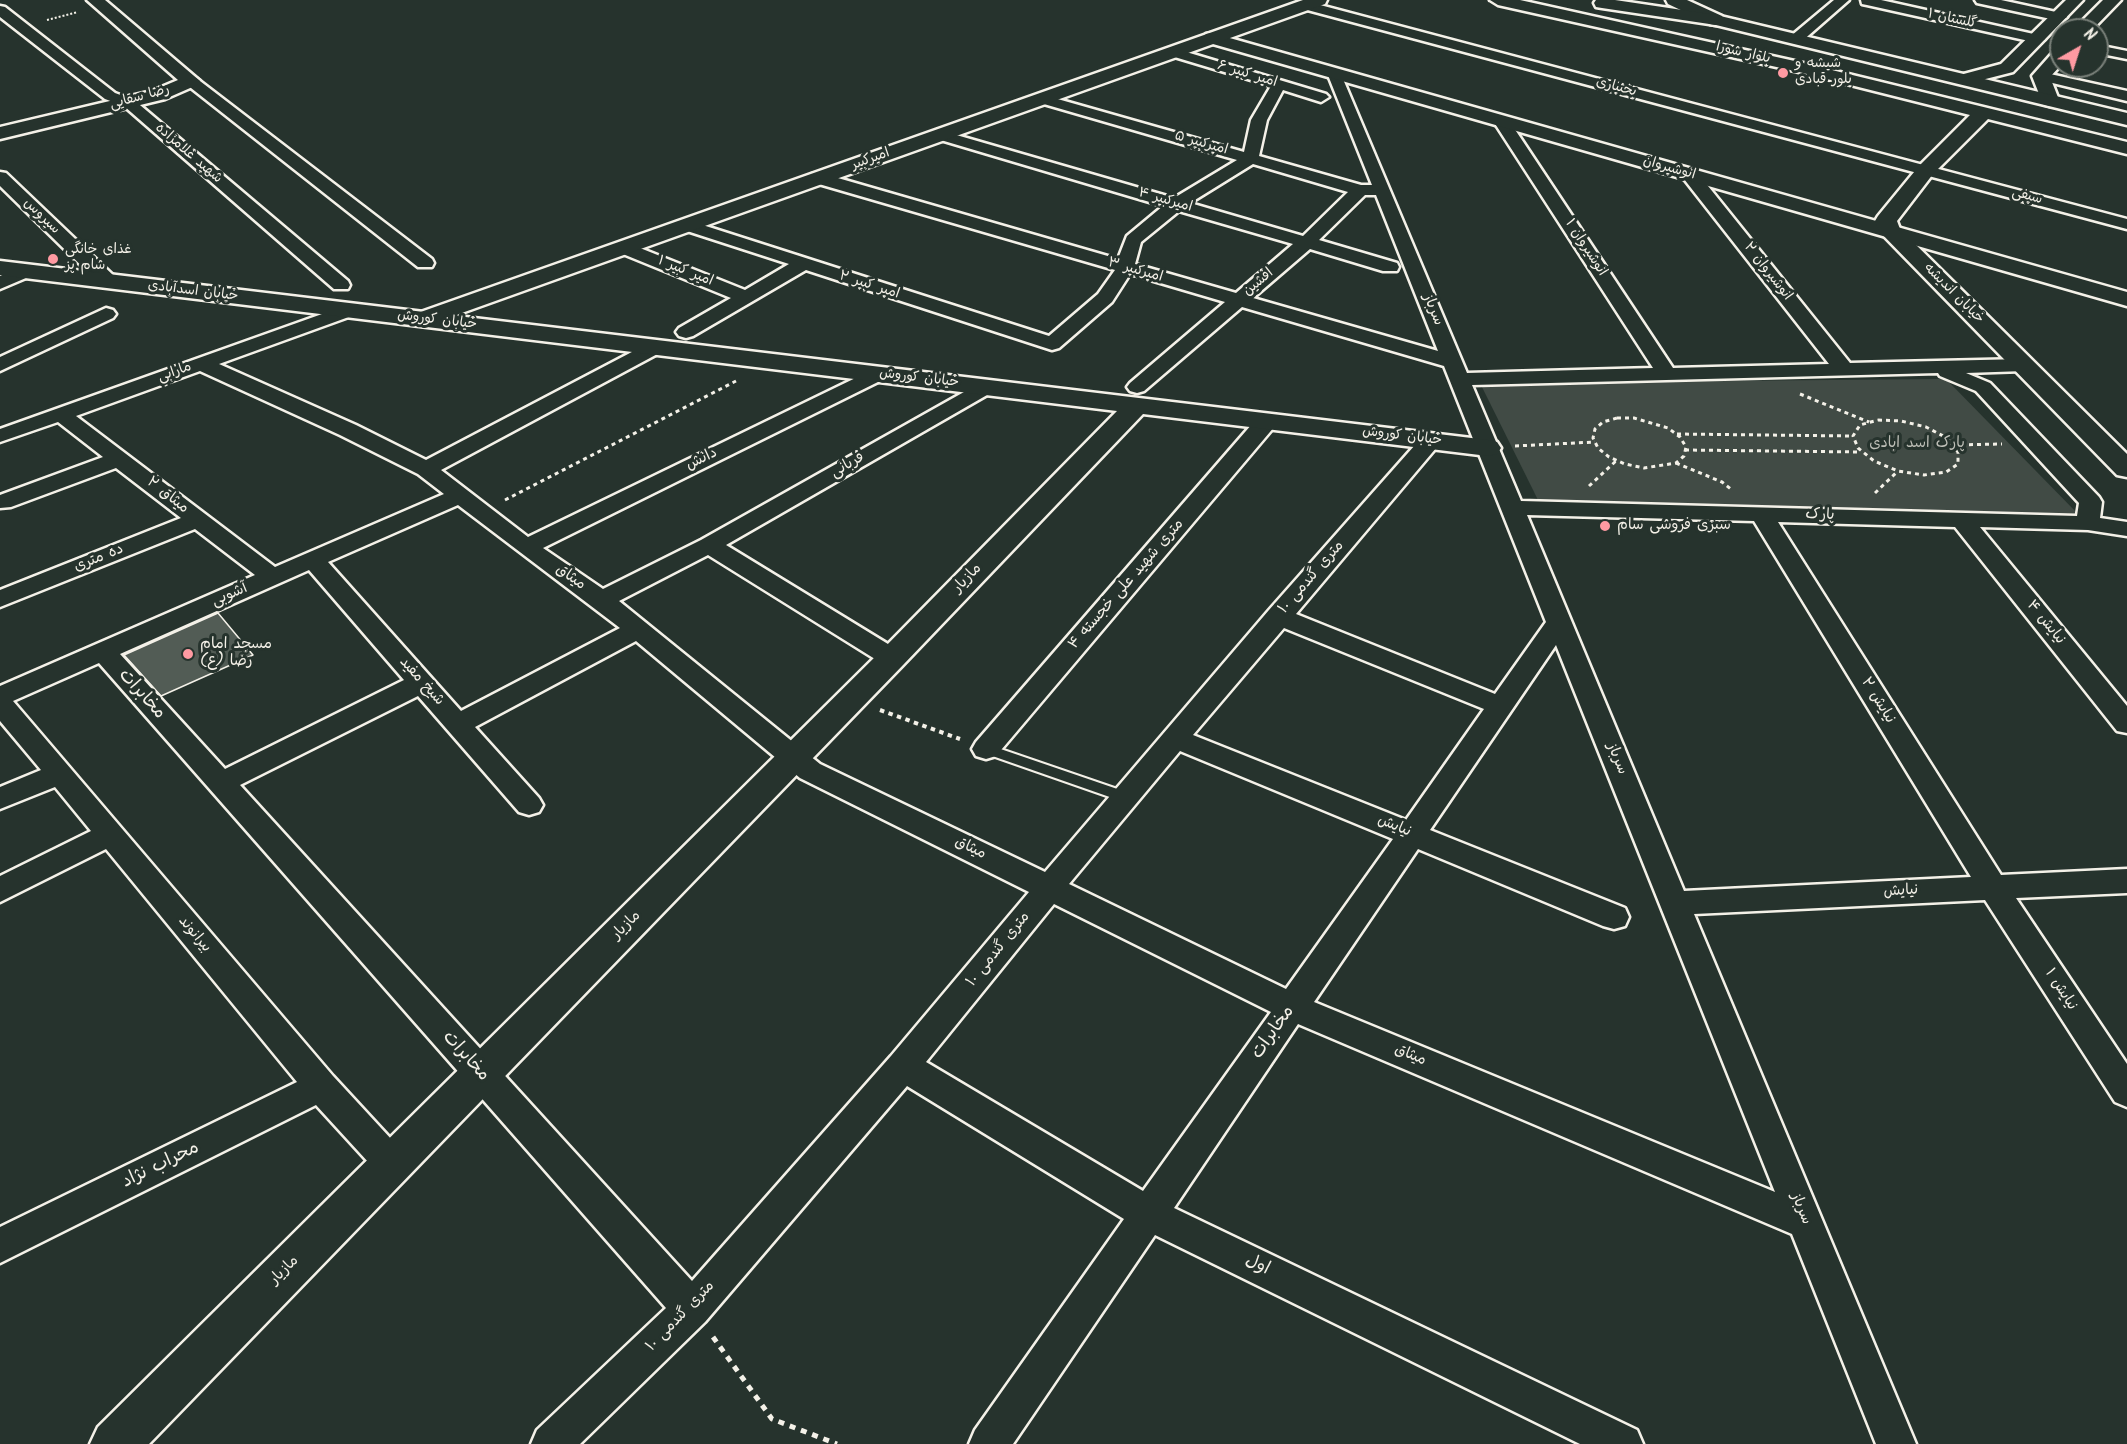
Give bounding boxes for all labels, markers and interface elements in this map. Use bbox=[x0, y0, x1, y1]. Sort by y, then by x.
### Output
street label: گلستان ۱ bbox=[1926, 7, 1978, 33]
north arrow bbox=[2049, 18, 2109, 78]
text: N bbox=[2078, 22, 2101, 48]
street label: بلوار شورا bbox=[1714, 40, 1772, 68]
place label: شیشه و بلور قبادی bbox=[1795, 57, 1852, 90]
street label: امیر کبیر ۶ bbox=[1215, 58, 1279, 92]
marker: شیشه و بلور قبادی bbox=[1776, 66, 1790, 80]
street label: بختیاری bbox=[1594, 75, 1638, 101]
street label: رضا سقایی bbox=[108, 82, 172, 114]
street label: شهید غلامزاده bbox=[151, 120, 225, 188]
street label: امیرکبیر ۵ bbox=[1172, 128, 1230, 160]
street label: امیرکبیر bbox=[850, 145, 892, 175]
street label: انوشیروان bbox=[1641, 153, 1697, 185]
street label: امیرکبیر ۴ bbox=[1136, 185, 1194, 217]
street label: سیفی bbox=[2010, 185, 2044, 209]
street label: سیروس bbox=[19, 196, 63, 238]
street label: انوشیروان ۱ bbox=[1560, 216, 1610, 280]
street label: انوشیروان ۲ bbox=[1739, 240, 1795, 304]
place label: غذای خانگی شام پز bbox=[65, 243, 132, 276]
marker: غذای خانگی شام پز bbox=[46, 252, 60, 266]
street label: امیر کبیر ۱ bbox=[655, 253, 715, 291]
street label: امیرکبیر ۳ bbox=[1106, 255, 1164, 287]
street label: خیابان اندیشه bbox=[1919, 260, 1987, 328]
street label: افشین bbox=[1240, 266, 1278, 300]
street label: امیر کبیر ۲ bbox=[837, 268, 901, 304]
street label: خیابان اسدآبادی bbox=[147, 278, 239, 306]
street label: سرباز bbox=[1418, 292, 1446, 328]
street label: خیابان کوروش bbox=[396, 308, 478, 334]
street label: مارابي bbox=[156, 359, 194, 387]
street label: خیابان کوروش bbox=[878, 366, 960, 392]
street label: خیابان کوروش bbox=[1361, 424, 1443, 450]
park label: پارک اسد ابادی bbox=[1869, 435, 1965, 453]
street label: دانش bbox=[683, 445, 721, 475]
street label: قربانی bbox=[828, 449, 868, 483]
street label: میثاق ۲ bbox=[142, 474, 192, 518]
street label: پارک bbox=[1805, 506, 1835, 526]
street label: ۴ متری شهید علی خجسته bbox=[1065, 516, 1189, 654]
place label: سبزی فروشی سام bbox=[1617, 517, 1731, 535]
marker: سبزی فروشی سام bbox=[1598, 519, 1612, 533]
street label: ۱۰ متری گندمی bbox=[1275, 538, 1349, 618]
street label: ده متری bbox=[72, 541, 126, 577]
street label: میثاق bbox=[551, 561, 589, 595]
street label: مازیار bbox=[950, 561, 986, 597]
street label: آشوبی bbox=[209, 580, 251, 612]
street label: نیایش ۴ bbox=[2022, 597, 2068, 649]
place label: مسجد امام رضا (ع) bbox=[200, 636, 272, 671]
marker: مسجد امام رضا (ع) bbox=[181, 647, 195, 661]
street label: شیخ مفید bbox=[395, 654, 447, 710]
street label: مخابرات bbox=[113, 665, 169, 725]
street label: نیایش ۲ bbox=[1856, 675, 1898, 727]
street label: سرباز bbox=[1602, 741, 1630, 777]
street label: نیایش bbox=[1375, 812, 1413, 842]
street label: میثاق bbox=[951, 834, 989, 864]
street label: نیایش bbox=[1883, 882, 1919, 902]
street label: مازیار bbox=[609, 908, 645, 944]
street label: ۱۰ متری گندمی bbox=[963, 909, 1035, 991]
street label: بیرانوند bbox=[174, 913, 214, 957]
street label: نیایش ۱ bbox=[2040, 966, 2080, 1014]
street label: مخابرات bbox=[1248, 1002, 1300, 1064]
street label: مخابرات bbox=[437, 1027, 493, 1087]
street label: میثاق bbox=[1391, 1041, 1429, 1071]
street label: محراب نژاد bbox=[119, 1138, 203, 1194]
street label: سرباز bbox=[1786, 1191, 1814, 1227]
street label: اول bbox=[1241, 1251, 1273, 1281]
street label: مازیار bbox=[267, 1253, 303, 1289]
street label: ۱۰ متری گندمی bbox=[643, 1278, 719, 1356]

